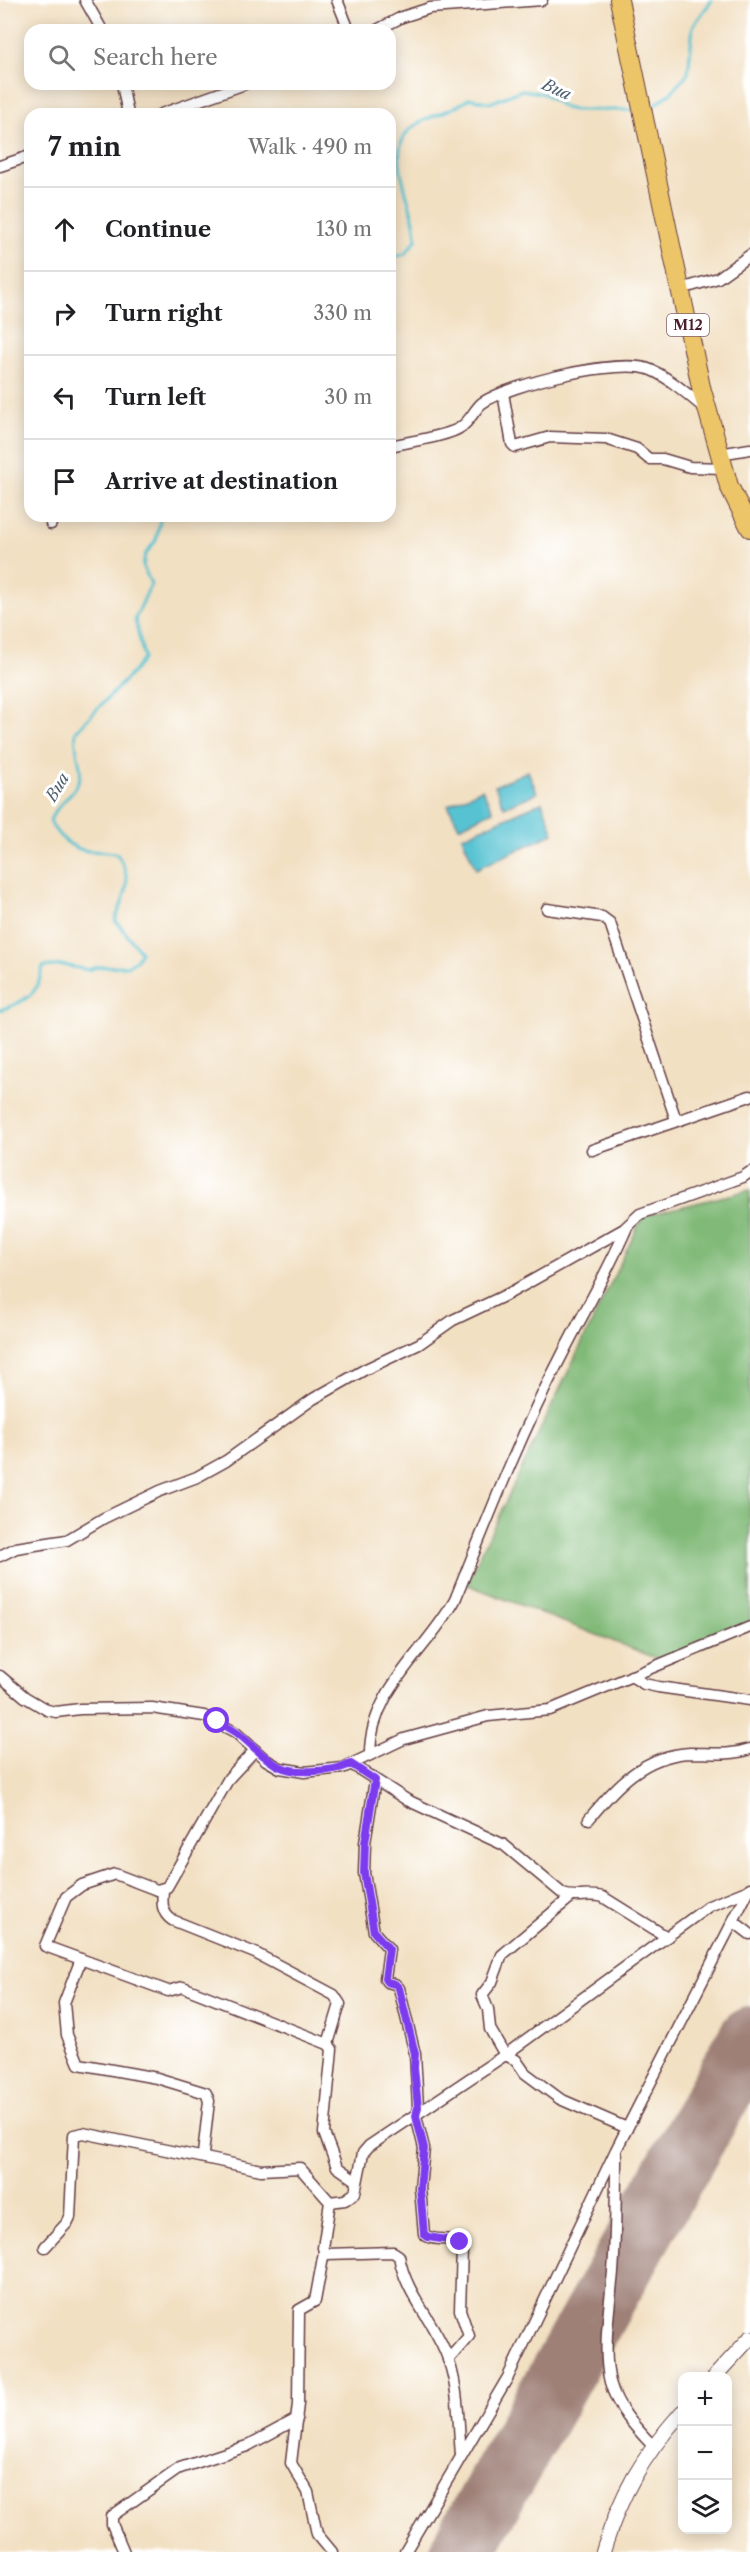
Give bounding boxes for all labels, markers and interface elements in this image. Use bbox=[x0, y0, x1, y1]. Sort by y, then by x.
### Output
search box bbox=[24, 24, 396, 90]
icon: search bbox=[45, 41, 78, 74]
text: Search here bbox=[93, 44, 218, 71]
water label: Bua bbox=[538, 73, 575, 104]
text: 7 min bbox=[48, 131, 121, 163]
text: Walk · 490 m bbox=[248, 135, 372, 159]
icon: ahead bbox=[48, 213, 81, 246]
text: Continue bbox=[105, 216, 211, 243]
text: 130 m bbox=[316, 217, 372, 241]
icon: right bbox=[48, 297, 81, 330]
text: Turn right bbox=[105, 300, 223, 327]
text: 330 m bbox=[313, 301, 372, 325]
road number: M12 bbox=[667, 314, 709, 336]
icon: left bbox=[48, 381, 81, 414]
text: Turn left bbox=[105, 384, 206, 411]
text: 30 m bbox=[324, 385, 372, 409]
icon: arrive bbox=[48, 465, 81, 498]
text: Arrive at destination bbox=[105, 468, 338, 495]
water label: Bua bbox=[40, 769, 73, 807]
route start bbox=[203, 1707, 229, 1733]
route end bbox=[446, 2228, 472, 2254]
map controls bbox=[678, 2372, 732, 2534]
button: + bbox=[678, 2372, 732, 2426]
button: − bbox=[678, 2426, 732, 2480]
button: layers bbox=[678, 2480, 732, 2534]

